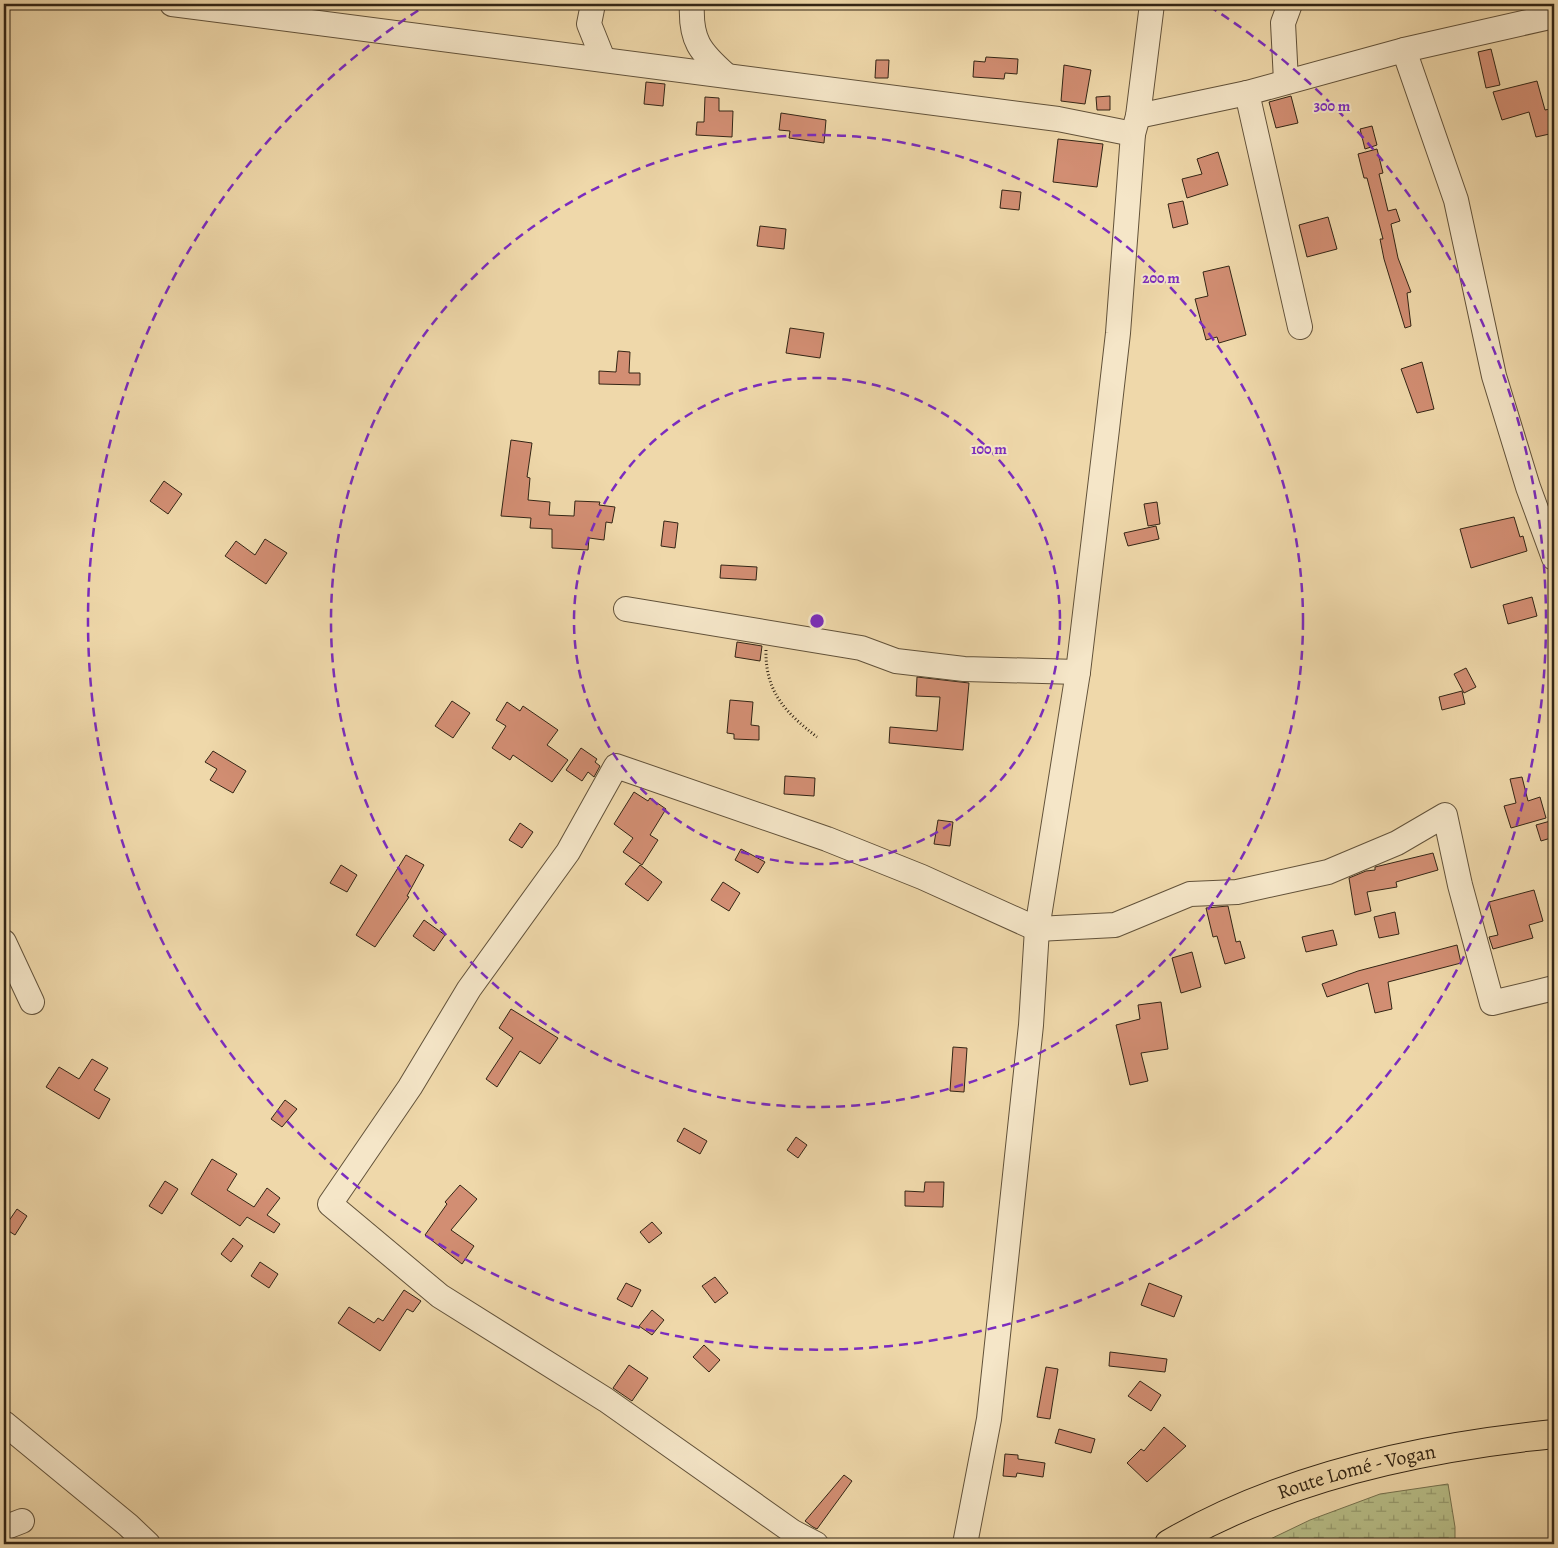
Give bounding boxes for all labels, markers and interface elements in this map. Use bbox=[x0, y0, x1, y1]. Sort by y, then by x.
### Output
text: 300 m bbox=[1314, 96, 1351, 116]
text: 200 m bbox=[1142, 268, 1180, 288]
text: 100 m bbox=[971, 439, 1007, 459]
centre of rings bbox=[808, 612, 826, 630]
street label: Route Lomé - Vogan bbox=[1273, 1438, 1438, 1506]

